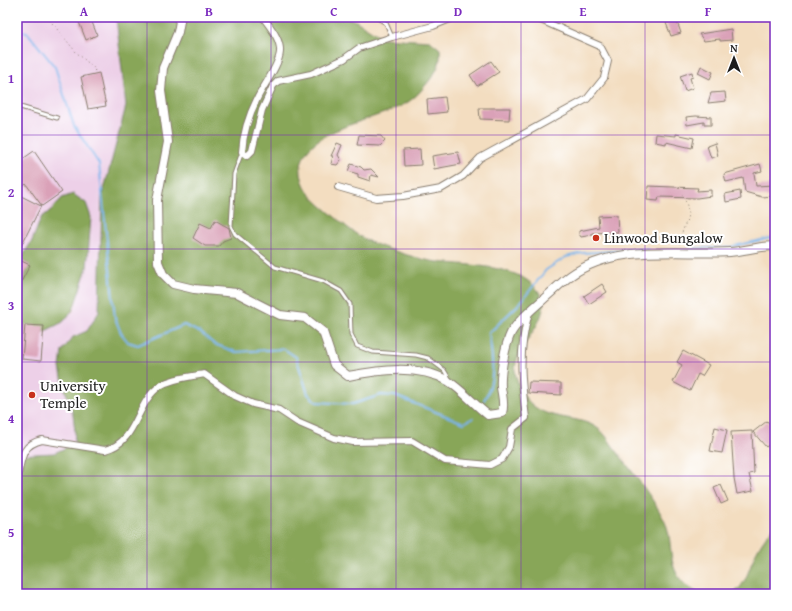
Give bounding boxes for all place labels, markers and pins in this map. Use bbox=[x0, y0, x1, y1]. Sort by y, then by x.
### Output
place label: Linwood Bungalow bbox=[604, 227, 723, 248]
marker: Linwood Bungalow bbox=[591, 233, 601, 243]
place label: University Temple bbox=[40, 375, 106, 413]
marker: University Temple bbox=[27, 390, 37, 400]

